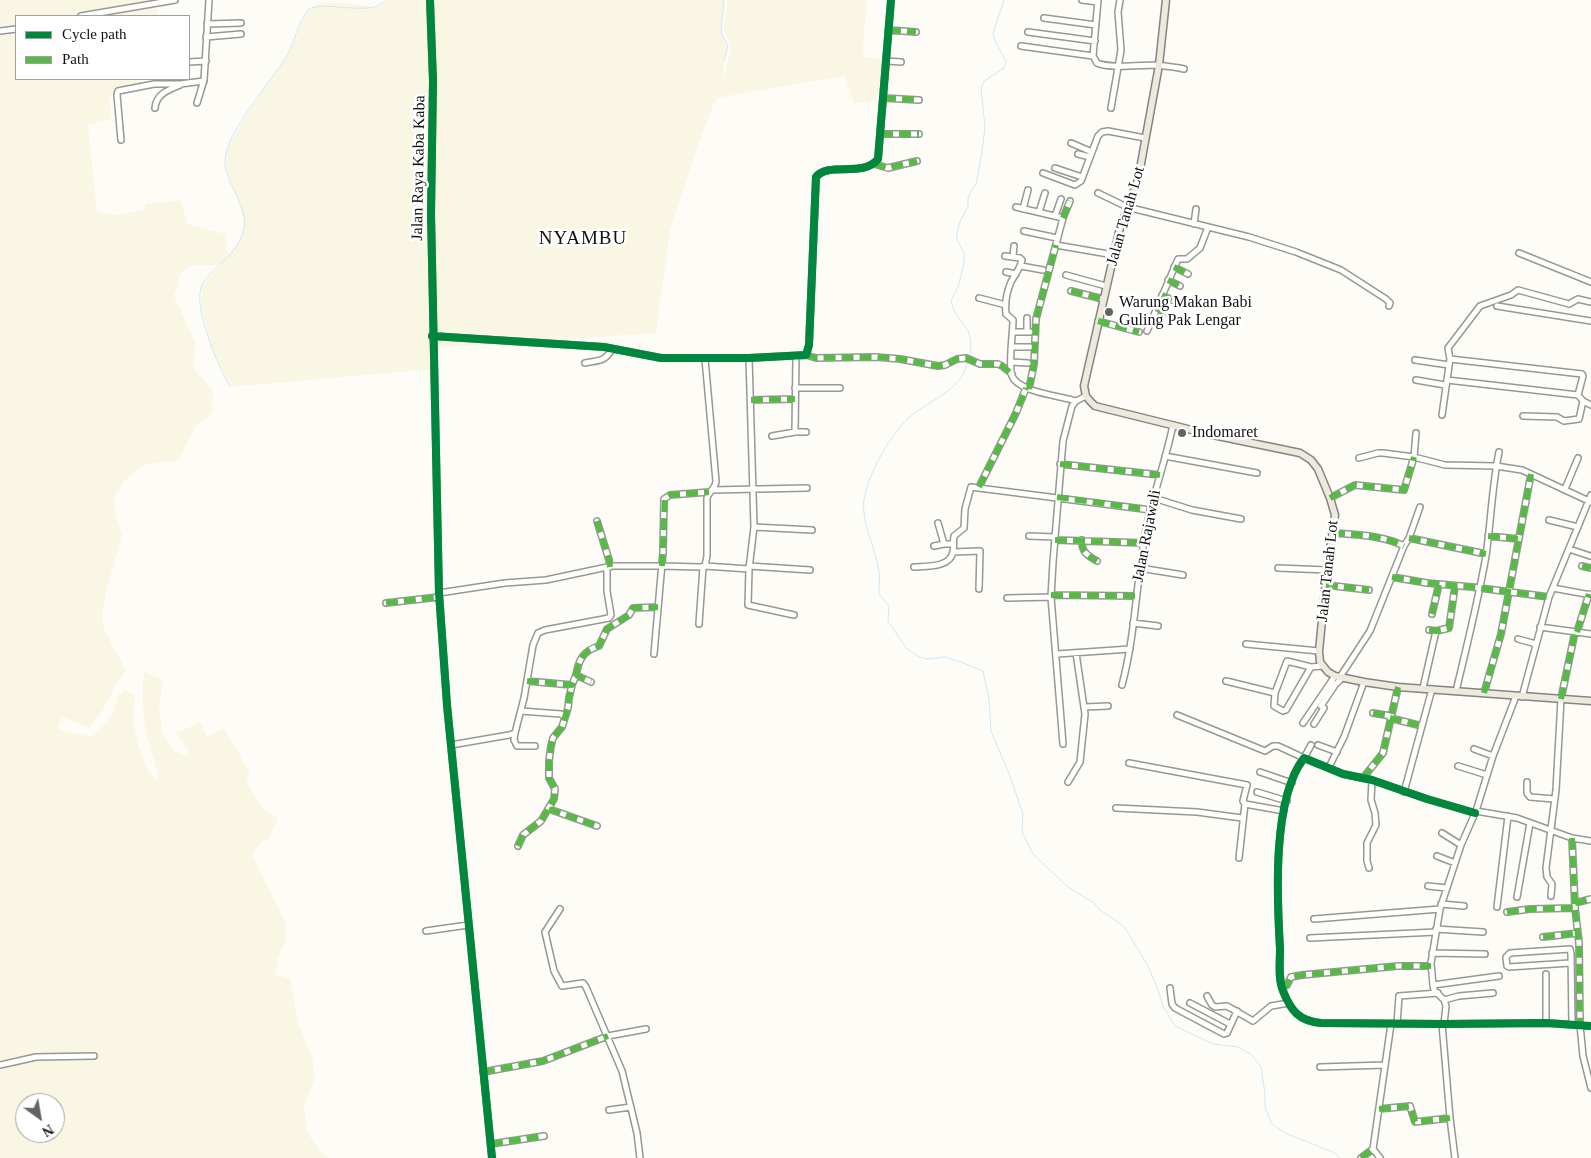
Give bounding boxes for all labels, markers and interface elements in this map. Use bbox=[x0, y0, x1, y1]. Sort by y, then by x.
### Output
legend bbox=[15, 15, 190, 80]
text: Cycle path bbox=[62, 26, 127, 42]
text: Path bbox=[62, 51, 89, 67]
street label: Jalan Raya Kaba Kaba bbox=[408, 95, 430, 241]
street label: Jalan Tanah Lot bbox=[1103, 164, 1149, 268]
district label: NYAMBU bbox=[538, 228, 628, 250]
place label: Warung Makan Babi Guling Pak Lengar bbox=[1119, 293, 1252, 331]
marker: Warung Makan Babi Guling Pak Lengar bbox=[1103, 306, 1115, 318]
place label: Indomaret bbox=[1192, 423, 1258, 443]
marker: Indomaret bbox=[1176, 427, 1188, 439]
street label: Jalan Rajawali bbox=[1129, 488, 1165, 584]
street label: Jalan Tanah Lot bbox=[1313, 519, 1343, 623]
north arrow bbox=[15, 1093, 65, 1143]
text: N bbox=[39, 1121, 56, 1139]

